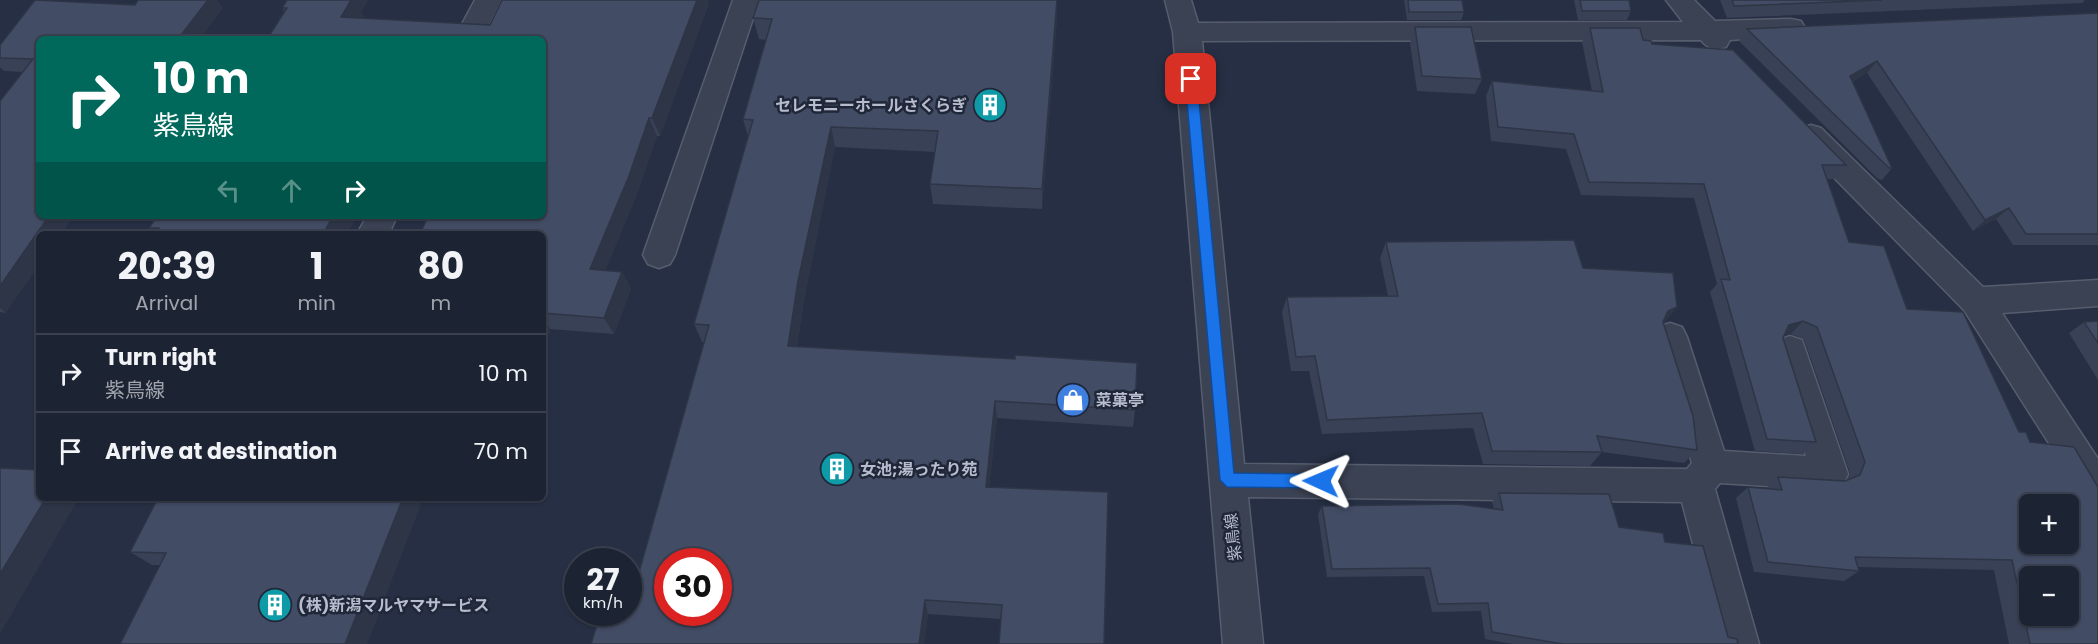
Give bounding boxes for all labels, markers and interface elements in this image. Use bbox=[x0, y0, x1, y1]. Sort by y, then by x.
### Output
text: 10 m bbox=[153, 49, 250, 108]
pin bbox=[1165, 53, 1216, 104]
icon: right bbox=[54, 60, 132, 138]
icon: arrive bbox=[1174, 62, 1207, 95]
building icon: セレモニーホールさくらぎ bbox=[972, 87, 1008, 123]
place label: セレモニーホールさくらぎ bbox=[775, 94, 967, 117]
text: 紫鳥線 bbox=[153, 107, 234, 144]
icon: left bbox=[212, 174, 245, 207]
icon: ahead bbox=[275, 174, 308, 207]
icon: right bbox=[338, 174, 371, 207]
text: 20:39 bbox=[118, 241, 216, 292]
text: 1 bbox=[310, 241, 323, 292]
text: 80 bbox=[417, 241, 464, 292]
text: Arrival bbox=[135, 289, 198, 317]
text: min bbox=[298, 289, 336, 317]
text: m bbox=[431, 289, 451, 317]
text: Turn right bbox=[105, 342, 216, 373]
icon: right bbox=[54, 357, 87, 390]
text: 10 m bbox=[479, 358, 528, 389]
text: 紫鳥線 bbox=[105, 376, 165, 404]
shop icon: 菜菓亭 bbox=[1055, 382, 1091, 418]
place label: 菜菓亭 bbox=[1096, 389, 1144, 412]
icon: arrive bbox=[54, 435, 87, 468]
text: Arrive at destination bbox=[105, 436, 337, 467]
text: 70 m bbox=[474, 436, 528, 467]
position arrow bbox=[1289, 449, 1353, 513]
building icon: 女池;湯ったり苑 bbox=[819, 451, 855, 487]
place label: 女池;湯ったり苑 bbox=[860, 458, 978, 481]
map controls bbox=[2019, 494, 2079, 626]
button: + bbox=[2019, 494, 2079, 554]
street label: 紫鳥線 bbox=[1219, 512, 1247, 562]
speed limit sign: 30 bbox=[654, 548, 732, 626]
text: 27 bbox=[586, 558, 620, 601]
button: − bbox=[2019, 566, 2079, 626]
building icon: (株)新潟マルヤマサービス bbox=[257, 587, 293, 623]
text: km/h bbox=[583, 592, 623, 613]
place label: (株)新潟マルヤマサービス bbox=[298, 594, 489, 617]

